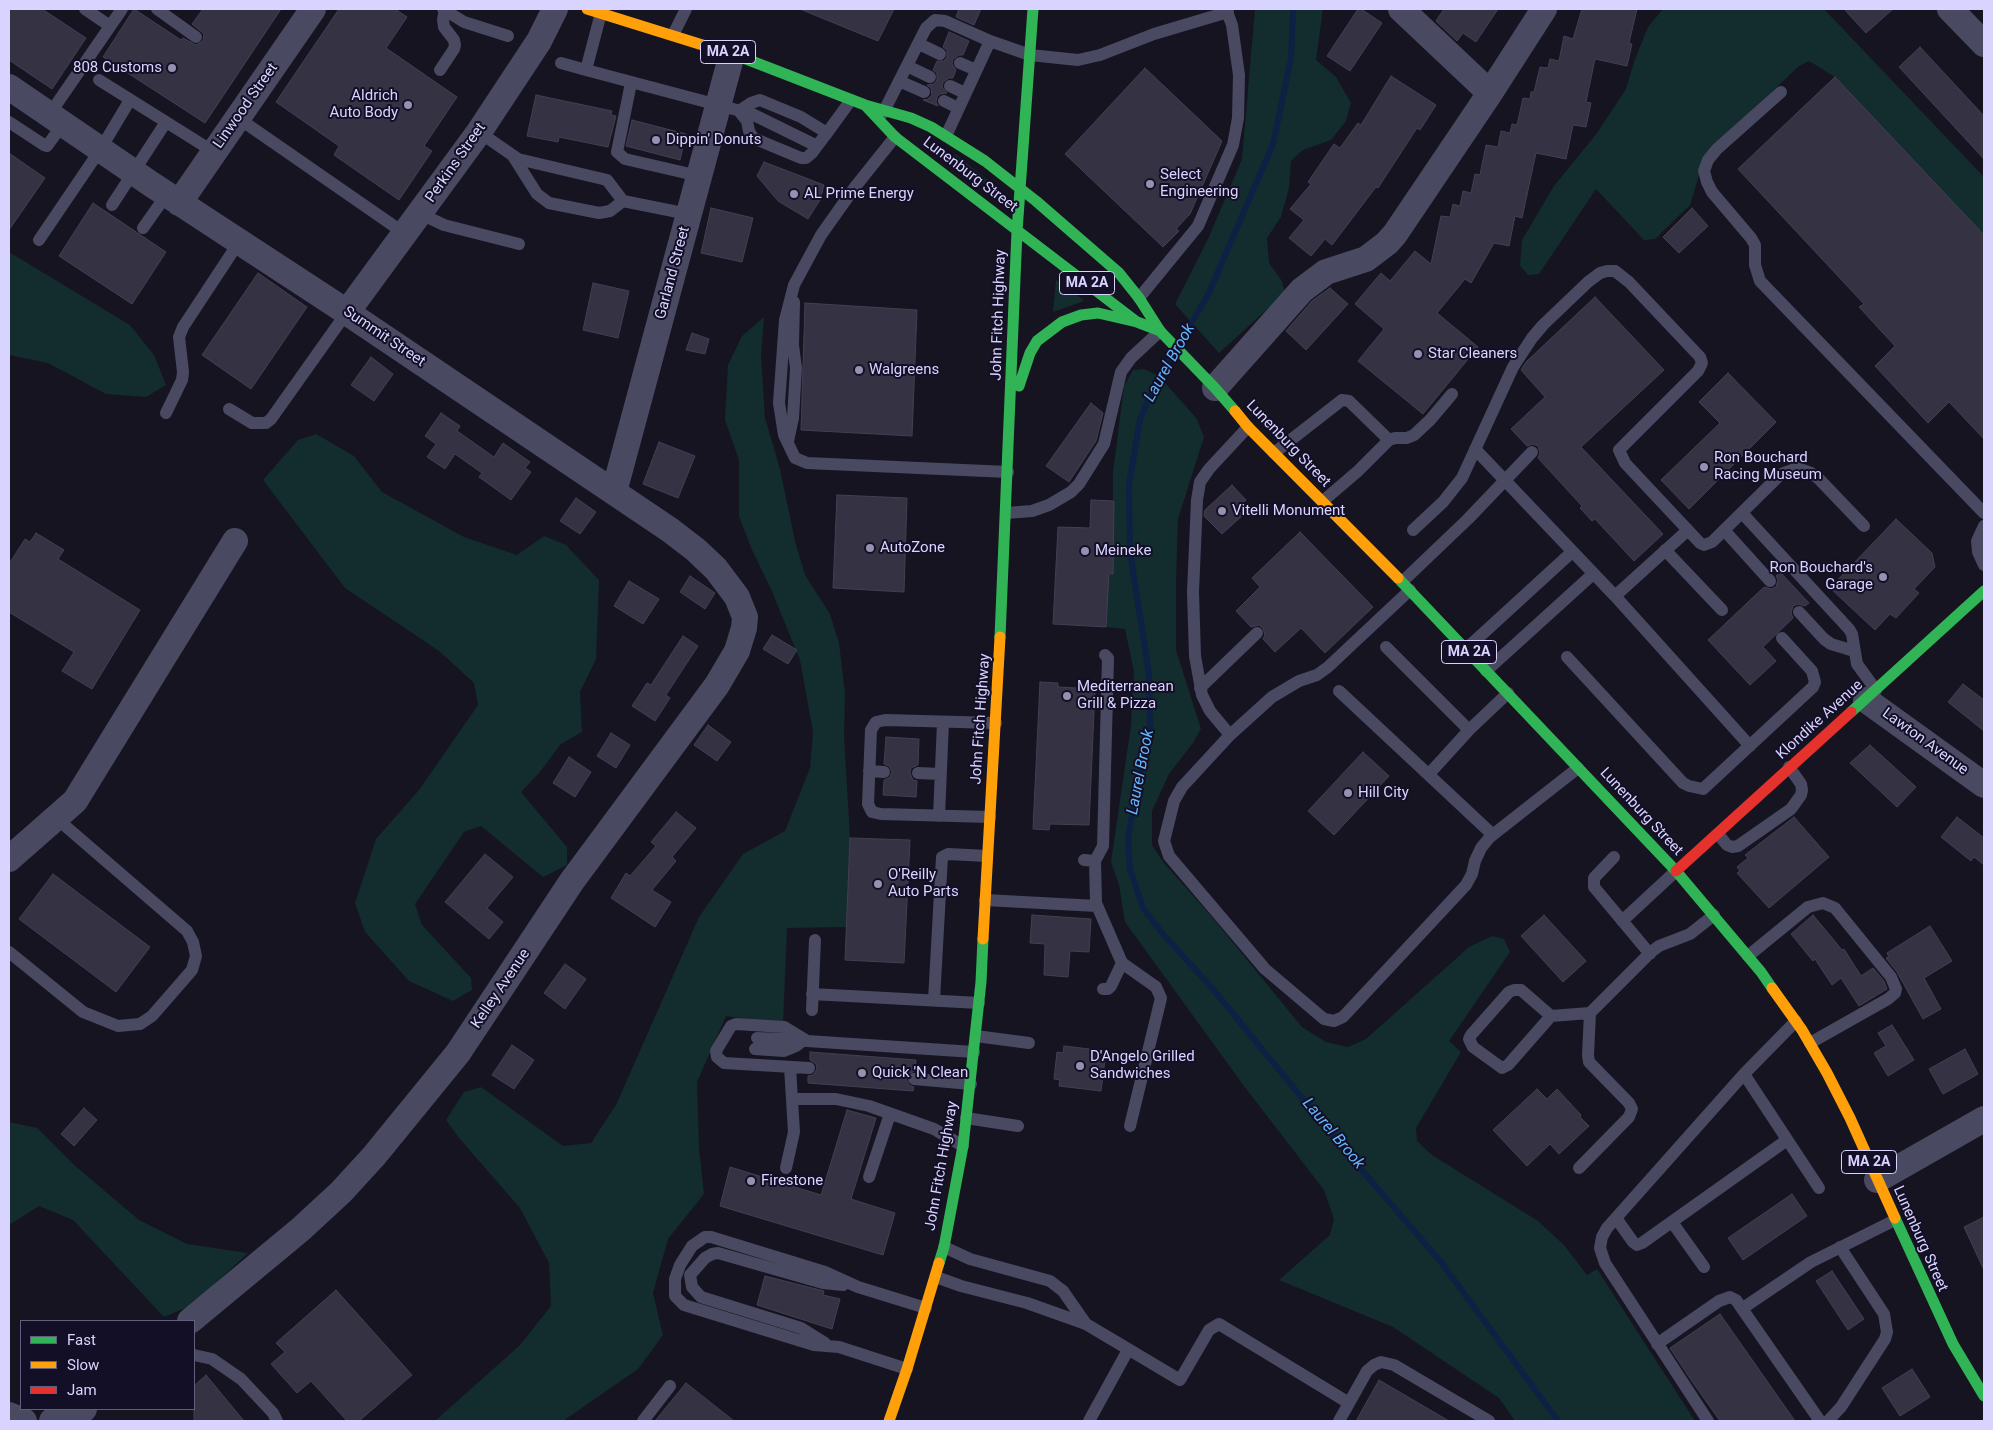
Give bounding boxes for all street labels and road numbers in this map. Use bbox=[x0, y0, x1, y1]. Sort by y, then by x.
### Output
road number: MA 2A bbox=[700, 41, 756, 64]
street label: Linwood Street bbox=[210, 60, 282, 152]
street label: Perkins Street bbox=[422, 120, 490, 206]
street label: Lunenburg Street bbox=[919, 134, 1021, 216]
street label: Garland Street bbox=[652, 225, 694, 321]
street label: John Fitch Highway bbox=[988, 249, 1010, 381]
road number: MA 2A bbox=[1060, 272, 1114, 294]
street label: Summit Street bbox=[339, 303, 429, 371]
street label: Lunenburg Street bbox=[1242, 397, 1334, 491]
road number: MA 2A bbox=[1442, 640, 1496, 664]
street label: John Fitch Highway bbox=[967, 653, 995, 785]
street label: Klondike Avenue bbox=[1773, 676, 1867, 764]
street label: Lawton Avenue bbox=[1878, 705, 1972, 779]
street label: Lunenburg Street bbox=[1596, 764, 1686, 860]
street label: Kelley Avenue bbox=[468, 946, 534, 1032]
street label: John Fitch Highway bbox=[922, 1100, 962, 1232]
road number: MA 2A bbox=[1842, 1150, 1896, 1174]
street label: Lunenburg Street bbox=[1889, 1183, 1951, 1295]

